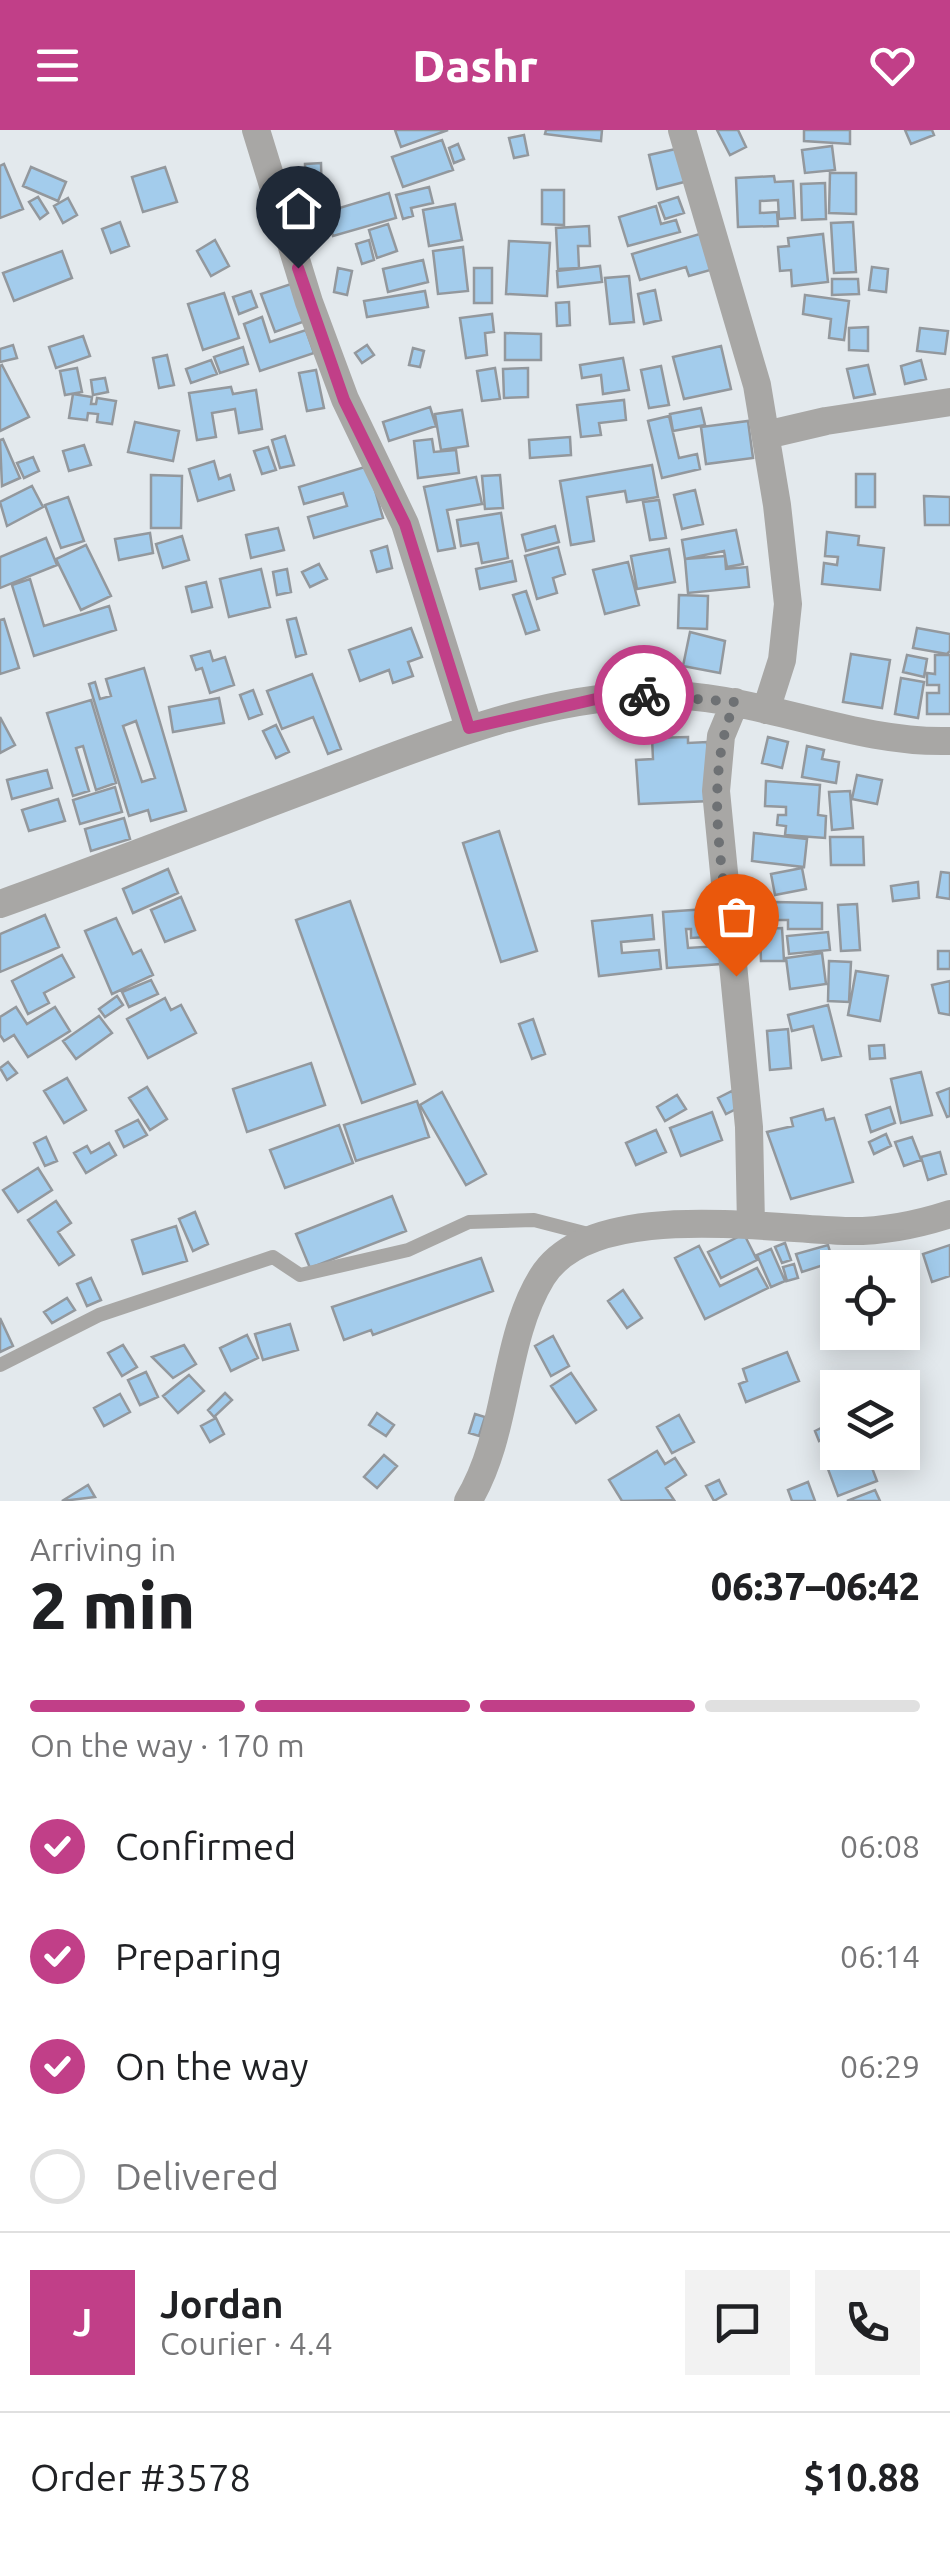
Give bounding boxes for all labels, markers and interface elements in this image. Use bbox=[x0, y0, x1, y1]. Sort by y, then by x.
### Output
icon: menu bbox=[30, 38, 85, 93]
icon: heart bbox=[865, 38, 920, 93]
text: Dashr bbox=[412, 40, 538, 91]
pin bbox=[256, 166, 341, 269]
icon: home bbox=[271, 181, 326, 236]
courier bbox=[594, 645, 694, 745]
icon: bike bbox=[617, 668, 672, 723]
pin bbox=[694, 874, 779, 977]
icon: bag bbox=[709, 889, 764, 944]
map controls bbox=[820, 1250, 920, 1470]
button: locate bbox=[820, 1250, 920, 1350]
button: layers bbox=[820, 1370, 920, 1470]
text: Arriving in bbox=[30, 1531, 176, 1567]
text: 06:37–06:42 bbox=[711, 1565, 920, 1607]
text: 2 min bbox=[30, 1568, 195, 1641]
text: On the way · 170 m bbox=[30, 1727, 305, 1763]
icon: check bbox=[30, 1819, 85, 1874]
text: Confirmed bbox=[115, 1825, 296, 1867]
text: 06:08 bbox=[840, 1828, 920, 1864]
icon: check bbox=[30, 1929, 85, 1984]
text: Preparing bbox=[115, 1935, 282, 1977]
text: 06:14 bbox=[840, 1938, 920, 1974]
icon: check bbox=[30, 2039, 85, 2094]
text: On the way bbox=[115, 2045, 308, 2087]
text: 06:29 bbox=[840, 2048, 920, 2084]
text: Delivered bbox=[115, 2155, 279, 2197]
button: chat bbox=[685, 2270, 790, 2375]
button: phone bbox=[815, 2270, 920, 2375]
text: Jordan bbox=[160, 2283, 284, 2325]
text: J bbox=[73, 2301, 92, 2343]
text: Courier · 4.4 bbox=[160, 2325, 333, 2361]
text: Order #3578 bbox=[30, 2456, 251, 2498]
text: $10.88 bbox=[803, 2456, 920, 2498]

